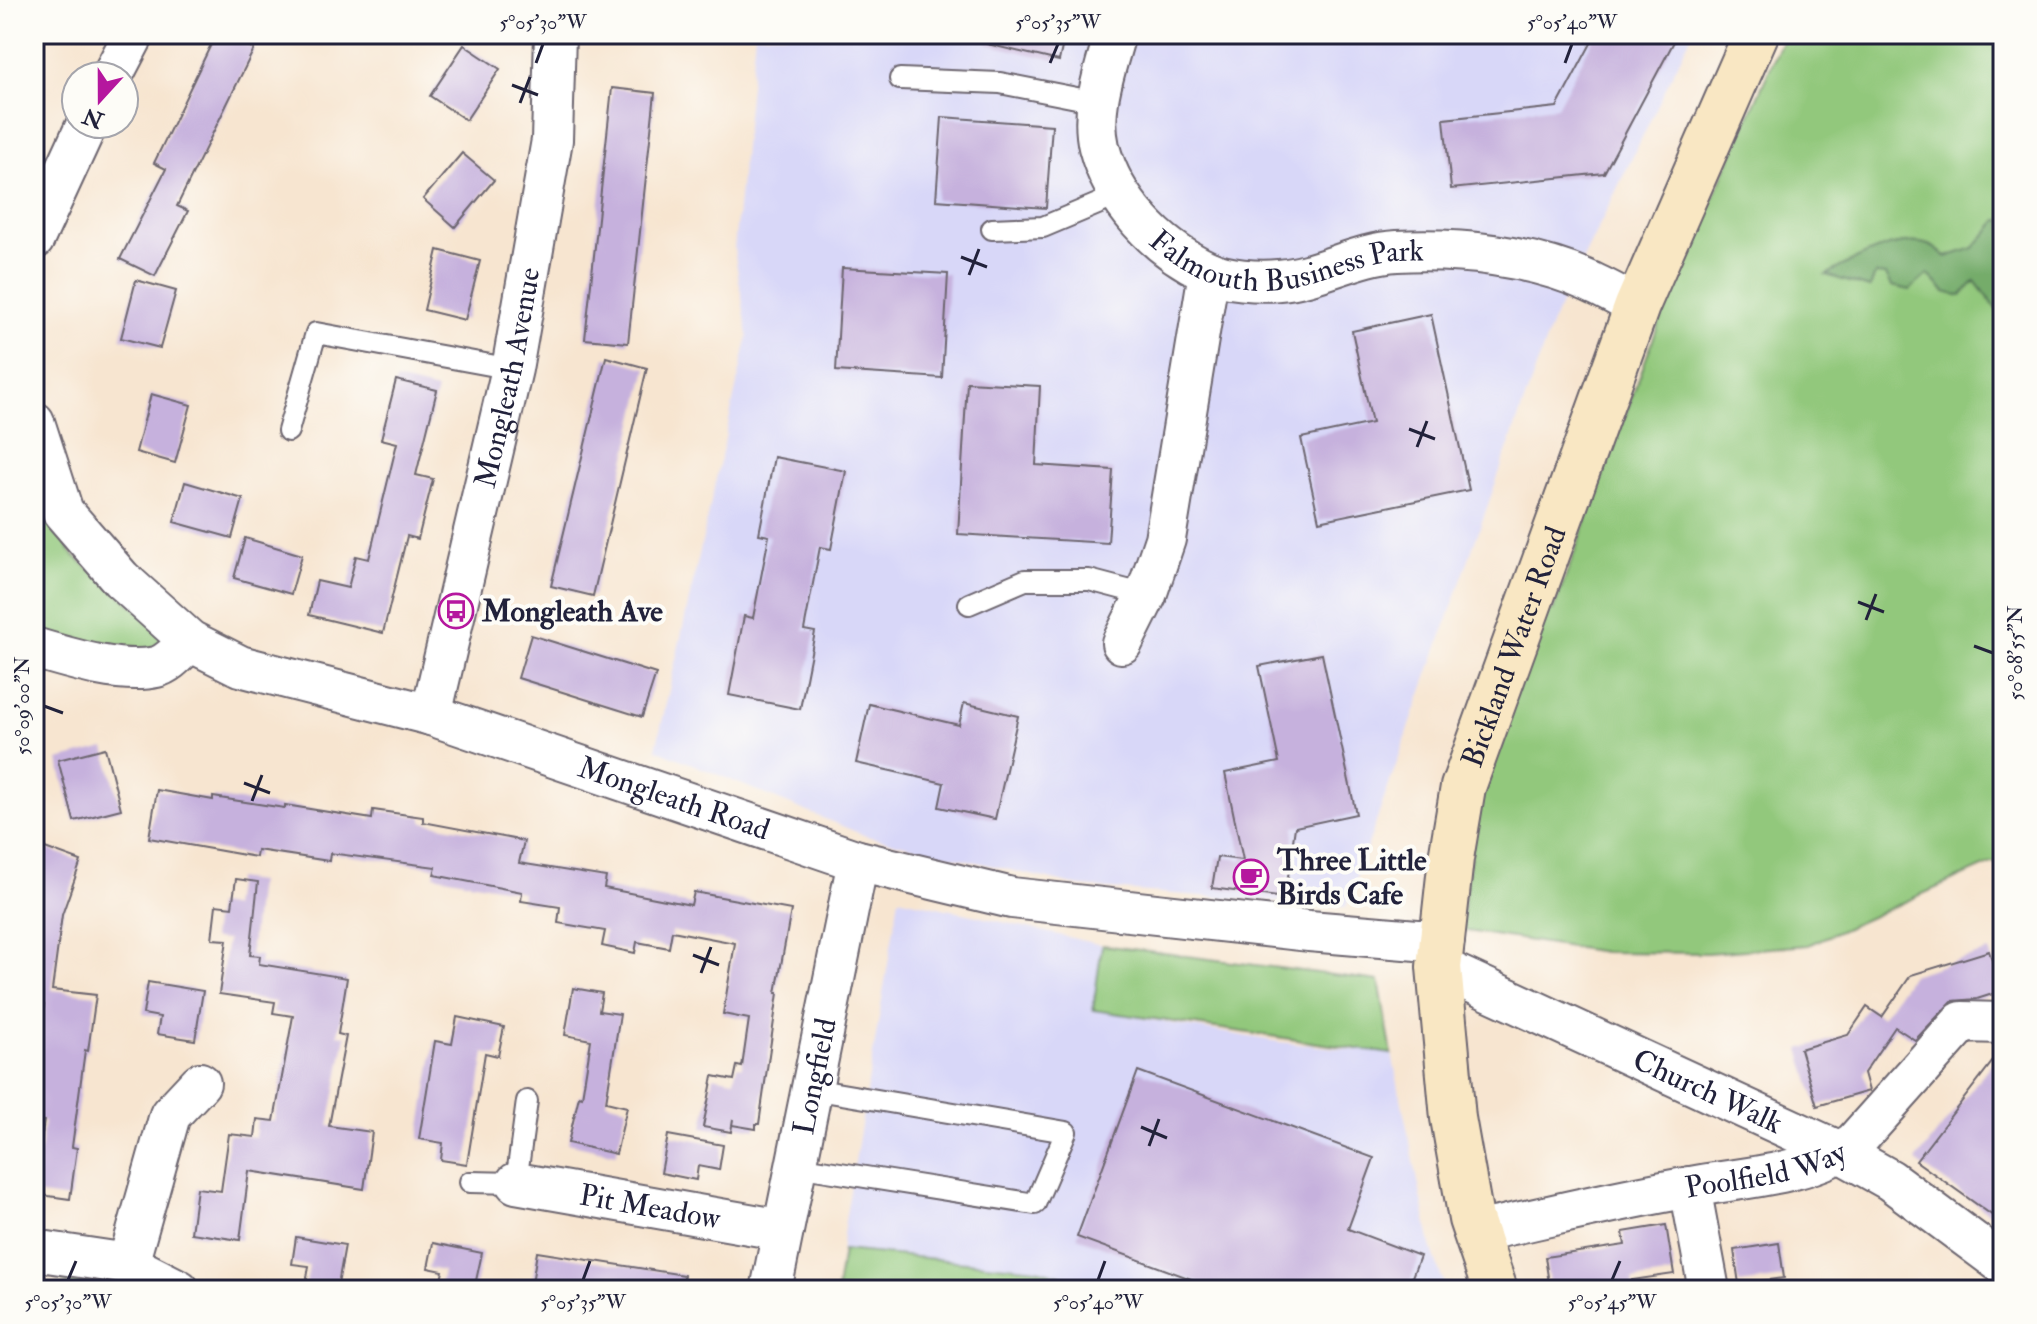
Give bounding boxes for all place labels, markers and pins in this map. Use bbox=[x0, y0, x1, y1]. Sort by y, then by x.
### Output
bus stop icon: Mongleath Ave bbox=[437, 592, 475, 630]
place label: Mongleath Ave bbox=[481, 593, 663, 630]
place label: Three Little Birds Cafe bbox=[1276, 842, 1427, 913]
cafe icon: Three Little Birds Cafe bbox=[1232, 858, 1270, 896]

